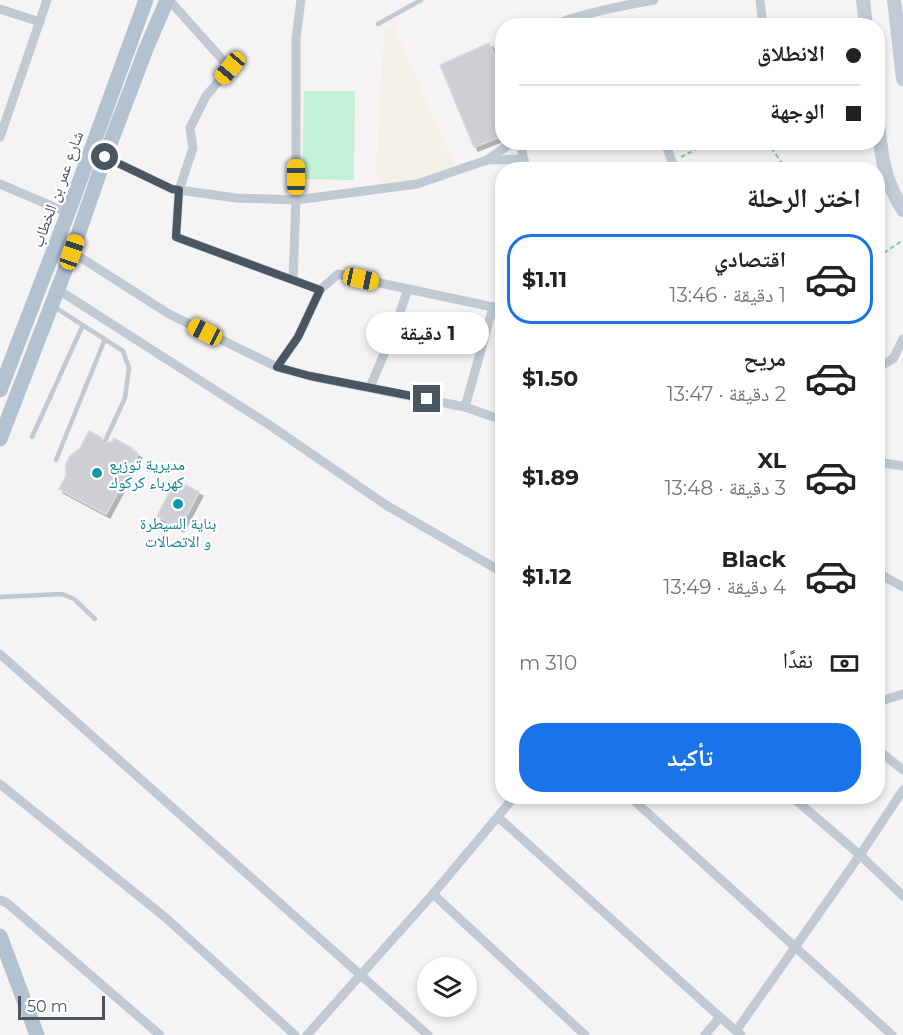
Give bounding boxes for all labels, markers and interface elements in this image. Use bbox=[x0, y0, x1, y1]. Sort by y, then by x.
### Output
text: الانطلاق bbox=[757, 40, 825, 67]
car bbox=[212, 48, 248, 88]
text: الوجهة bbox=[770, 98, 825, 125]
street label: شارع عمر بن الخطاب bbox=[28, 128, 88, 250]
route start bbox=[91, 143, 118, 170]
car bbox=[287, 159, 305, 195]
text: اختر الرحلة bbox=[747, 181, 861, 214]
car bbox=[58, 232, 86, 272]
text: اقتصادي bbox=[714, 246, 786, 273]
icon: car bbox=[804, 252, 858, 306]
car bbox=[342, 266, 380, 292]
text: $1.11 bbox=[522, 266, 567, 293]
text: 1 دقيقة · 13:46 bbox=[669, 283, 786, 307]
callout: 1 دقيقة bbox=[366, 312, 488, 354]
car bbox=[185, 316, 225, 348]
text: 1 دقيقة bbox=[400, 321, 455, 345]
text: مريح bbox=[743, 345, 786, 372]
icon: car bbox=[804, 351, 858, 405]
text: $1.50 bbox=[522, 365, 578, 392]
text: 2 دقيقة · 13:47 bbox=[666, 382, 786, 406]
route end bbox=[413, 385, 440, 412]
text: XL bbox=[757, 447, 786, 474]
icon: car bbox=[804, 450, 858, 504]
place label: مديرية توزيع كهرباء كركوك bbox=[109, 455, 185, 492]
text: $1.89 bbox=[522, 464, 579, 491]
marker: مديرية توزيع كهرباء كركوك bbox=[90, 466, 104, 480]
text: 3 دقيقة · 13:48 bbox=[664, 476, 786, 500]
marker: بناية السيطرة و الاتصالات bbox=[171, 497, 185, 511]
place label: بناية السيطرة و الاتصالات bbox=[140, 514, 216, 551]
text: Black bbox=[722, 546, 786, 573]
icon: car bbox=[804, 549, 858, 603]
text: $1.12 bbox=[522, 563, 571, 590]
text: 4 دقيقة · 13:49 bbox=[663, 575, 786, 599]
text: نقدًا bbox=[783, 647, 813, 674]
icon: cash bbox=[828, 647, 861, 680]
text: 310 m bbox=[519, 651, 577, 675]
button: تأكيد bbox=[519, 723, 861, 792]
map controls bbox=[417, 957, 477, 1017]
button: layers bbox=[417, 957, 477, 1017]
scale bar bbox=[18, 993, 105, 1020]
text: 50 m bbox=[27, 997, 68, 1016]

